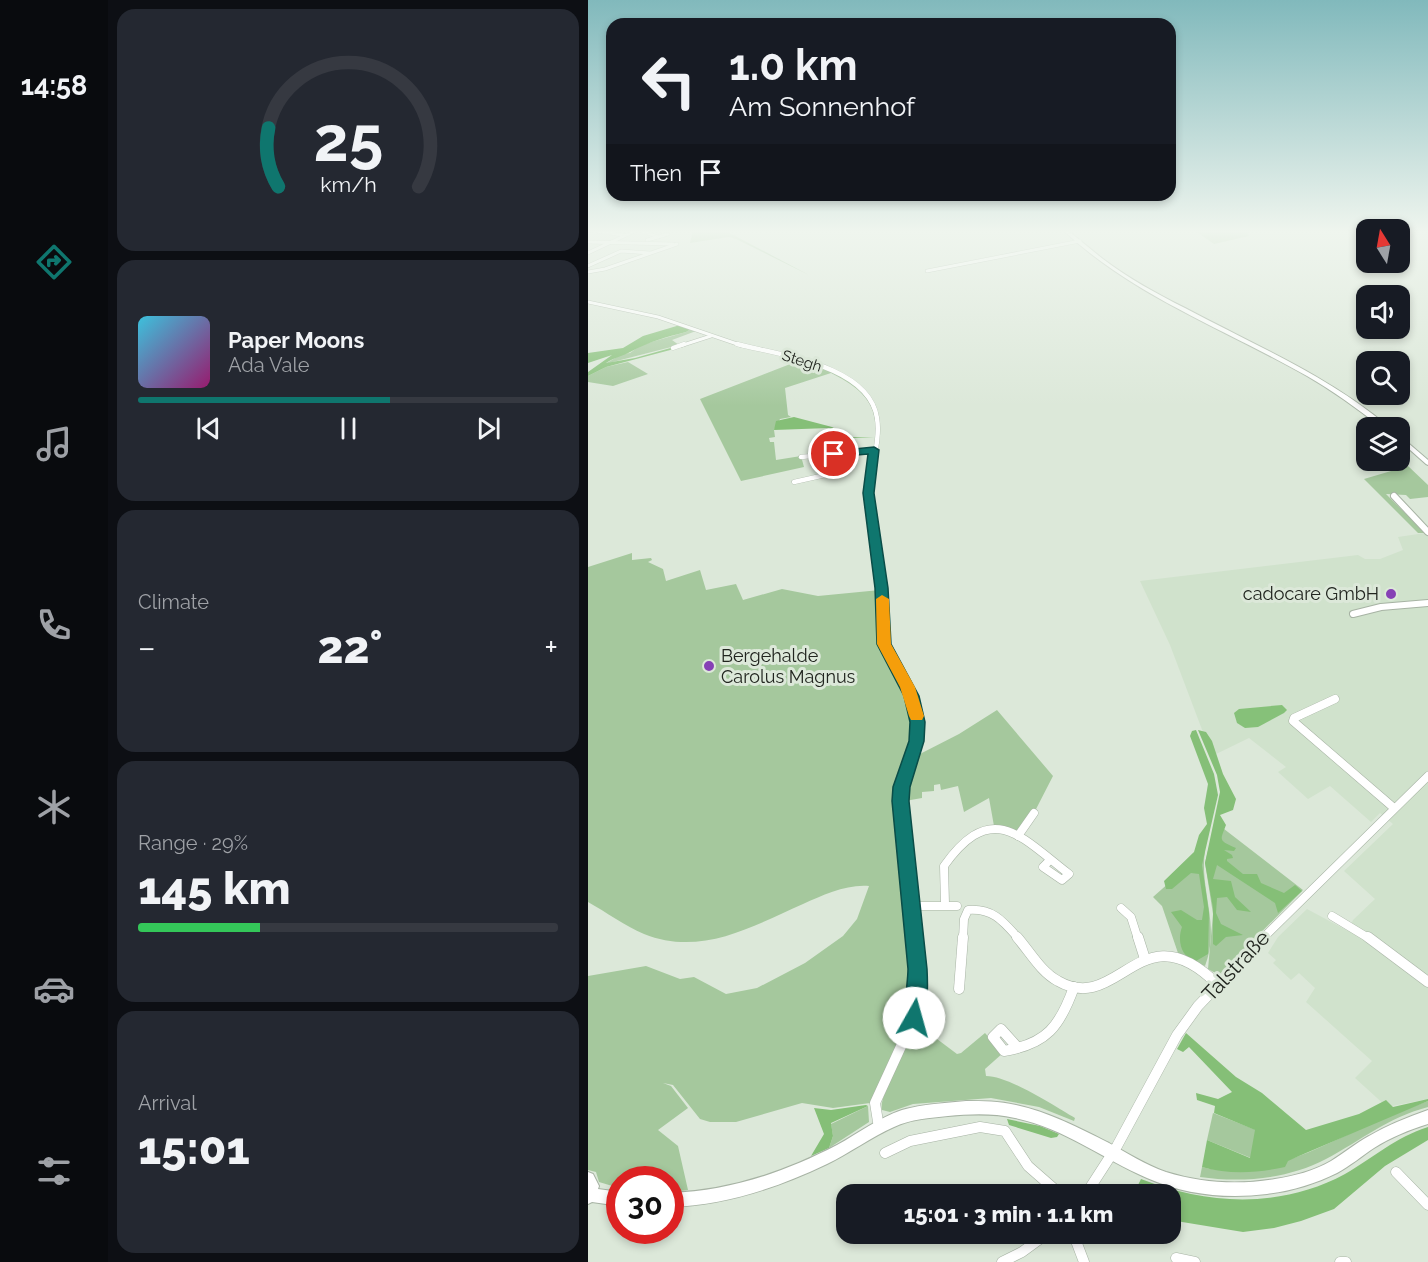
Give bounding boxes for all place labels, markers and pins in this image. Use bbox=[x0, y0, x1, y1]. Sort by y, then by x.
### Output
pin bbox=[808, 428, 859, 479]
place label: cadocare GmbH bbox=[1243, 583, 1379, 604]
marker: cadocare GmbH bbox=[1384, 587, 1398, 601]
place label: Bergehalde Carolus Magnus bbox=[721, 645, 856, 687]
marker: Bergehalde Carolus Magnus bbox=[702, 659, 716, 673]

